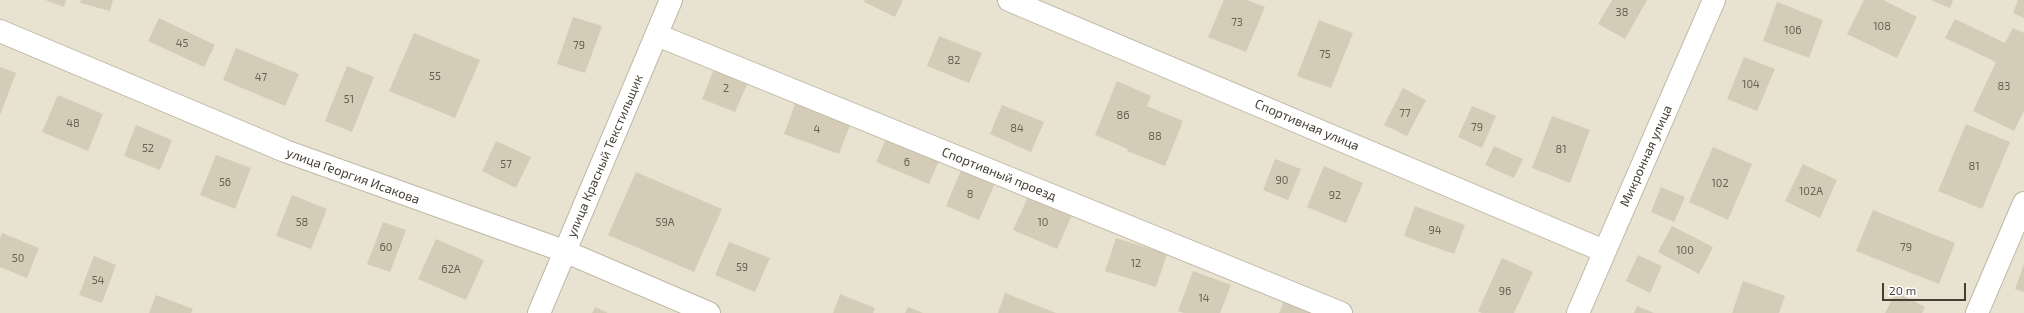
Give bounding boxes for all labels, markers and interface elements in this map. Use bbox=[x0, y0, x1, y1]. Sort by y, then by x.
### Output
house number: 38 bbox=[1616, 5, 1628, 19]
house number: 73 bbox=[1231, 15, 1243, 29]
house number: 108 bbox=[1873, 19, 1891, 33]
house number: 106 bbox=[1784, 23, 1802, 37]
house number: 45 bbox=[176, 36, 188, 50]
house number: 79 bbox=[573, 38, 585, 52]
house number: 75 bbox=[1319, 47, 1331, 61]
house number: 82 bbox=[948, 53, 960, 67]
house number: 55 bbox=[429, 69, 441, 83]
house number: 47 bbox=[255, 70, 267, 84]
street label: улица Красный Текстильщик bbox=[564, 72, 646, 240]
house number: 104 bbox=[1742, 77, 1760, 91]
house number: 83 bbox=[1998, 79, 2010, 93]
house number: 2 bbox=[723, 81, 729, 95]
house number: 51 bbox=[344, 92, 354, 106]
street label: Спортивная улица bbox=[1252, 96, 1362, 154]
street label: Микронная улица bbox=[1617, 103, 1675, 209]
house number: 77 bbox=[1399, 106, 1411, 120]
house number: 86 bbox=[1117, 108, 1129, 122]
house number: 48 bbox=[66, 116, 80, 130]
house number: 79 bbox=[1471, 120, 1483, 134]
house number: 84 bbox=[1010, 121, 1024, 135]
house number: 4 bbox=[814, 122, 820, 136]
house number: 88 bbox=[1148, 129, 1162, 143]
house number: 52 bbox=[142, 141, 154, 155]
house number: 81 bbox=[1555, 142, 1567, 156]
street label: Спортивный проезд bbox=[939, 144, 1059, 204]
street label: улица Георгия Исакова bbox=[284, 145, 422, 207]
house number: 6 bbox=[904, 155, 910, 169]
house number: 57 bbox=[500, 157, 512, 171]
house number: 81 bbox=[1968, 159, 1980, 173]
house number: 90 bbox=[1276, 173, 1288, 187]
house number: 56 bbox=[219, 175, 231, 189]
house number: 102 bbox=[1711, 176, 1729, 190]
house number: 102А bbox=[1799, 184, 1823, 198]
house number: 8 bbox=[967, 187, 973, 201]
house number: 92 bbox=[1329, 188, 1341, 202]
house number: 58 bbox=[296, 215, 308, 229]
house number: 59А bbox=[655, 215, 675, 229]
house number: 10 bbox=[1037, 215, 1049, 229]
house number: 94 bbox=[1428, 223, 1442, 237]
house number: 60 bbox=[380, 240, 392, 254]
house number: 79 bbox=[1900, 240, 1912, 254]
house number: 100 bbox=[1676, 243, 1694, 257]
house number: 50 bbox=[12, 251, 24, 265]
house number: 12 bbox=[1131, 256, 1141, 270]
house number: 59 bbox=[736, 260, 748, 274]
house number: 62А bbox=[441, 262, 461, 276]
house number: 54 bbox=[92, 273, 104, 287]
scale bar bbox=[1884, 275, 1968, 301]
text: 20 m bbox=[1889, 283, 1916, 297]
house number: 96 bbox=[1499, 284, 1511, 298]
house number: 14 bbox=[1198, 291, 1210, 305]

